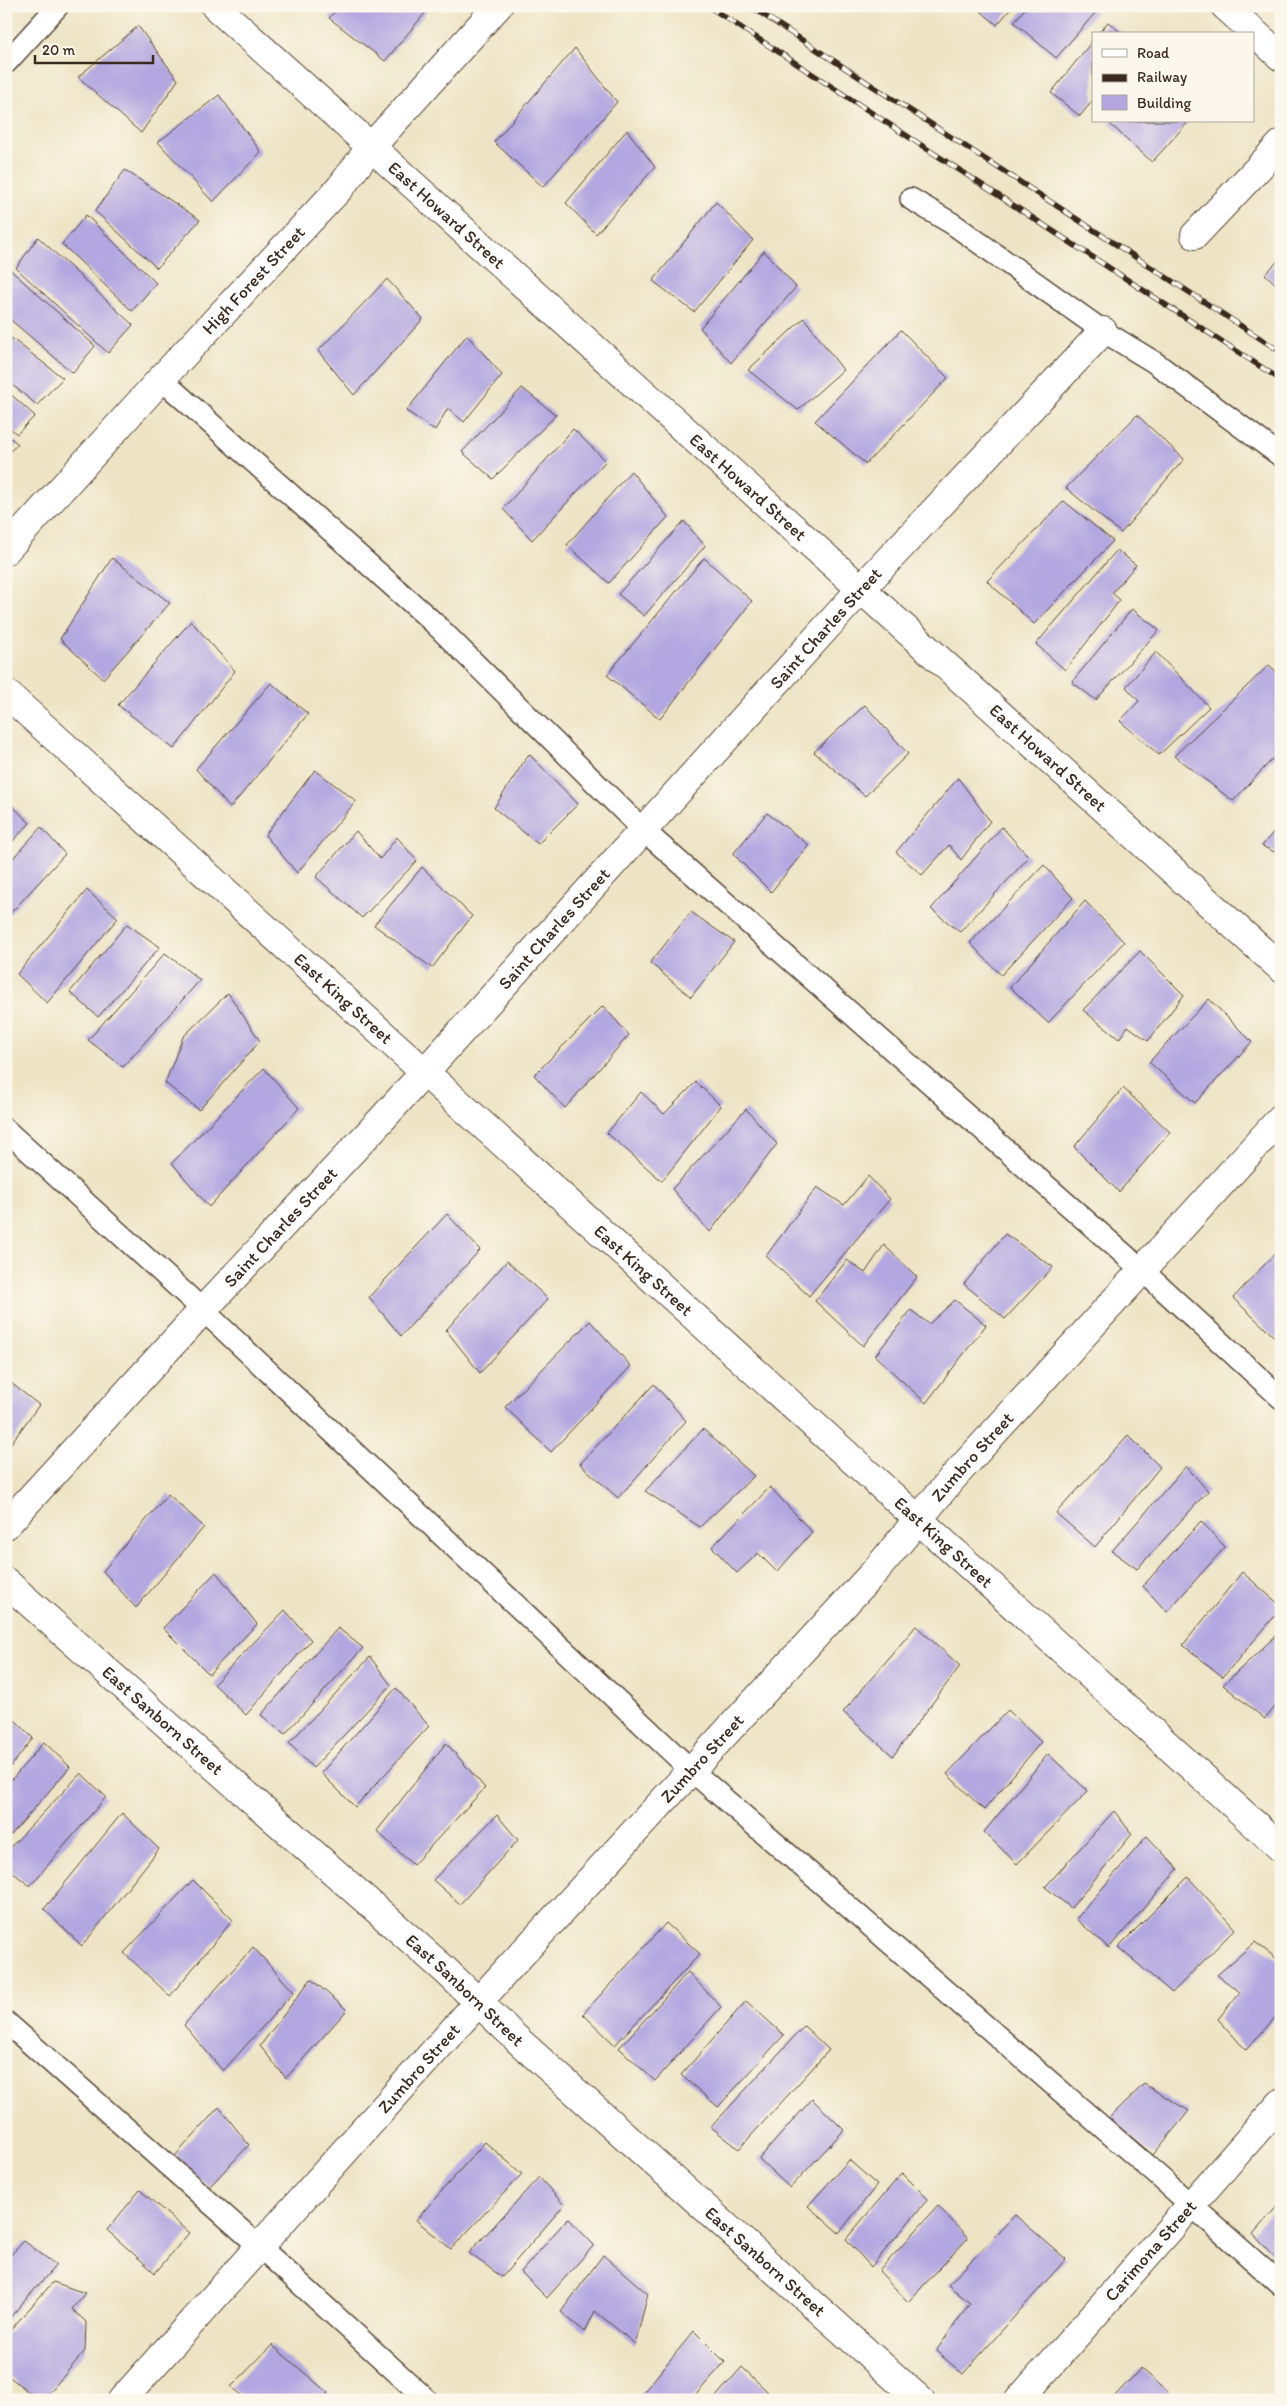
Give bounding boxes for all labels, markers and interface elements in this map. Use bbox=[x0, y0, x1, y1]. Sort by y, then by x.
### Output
scale bar bbox=[35, 32, 152, 64]
legend bbox=[1092, 32, 1254, 122]
text: 20 m bbox=[42, 41, 76, 59]
text: Road bbox=[1137, 44, 1170, 62]
text: Railway bbox=[1137, 68, 1187, 86]
text: Building bbox=[1137, 94, 1191, 112]
street label: East Howard Street bbox=[384, 157, 510, 274]
street label: High Forest Street bbox=[197, 221, 310, 339]
street label: East Howard Street bbox=[685, 429, 811, 546]
street label: Saint Charles Street bbox=[765, 563, 887, 694]
street label: East Howard Street bbox=[985, 699, 1111, 816]
street label: Saint Charles Street bbox=[494, 863, 615, 994]
street label: East King Street bbox=[289, 948, 397, 1049]
street label: Saint Charles Street bbox=[219, 1163, 342, 1292]
street label: East King Street bbox=[589, 1220, 698, 1321]
street label: Zumbro Street bbox=[926, 1407, 1018, 1506]
street label: East King Street bbox=[890, 1492, 998, 1593]
street label: East Sanborn Street bbox=[97, 1661, 228, 1780]
street label: Zumbro Street bbox=[656, 1709, 749, 1807]
street label: East Sanborn Street bbox=[401, 1929, 529, 2051]
street label: Zumbro Street bbox=[373, 2019, 465, 2118]
street label: Carimona Street bbox=[1100, 2195, 1201, 2306]
street label: East Sanborn Street bbox=[700, 2202, 830, 2321]

